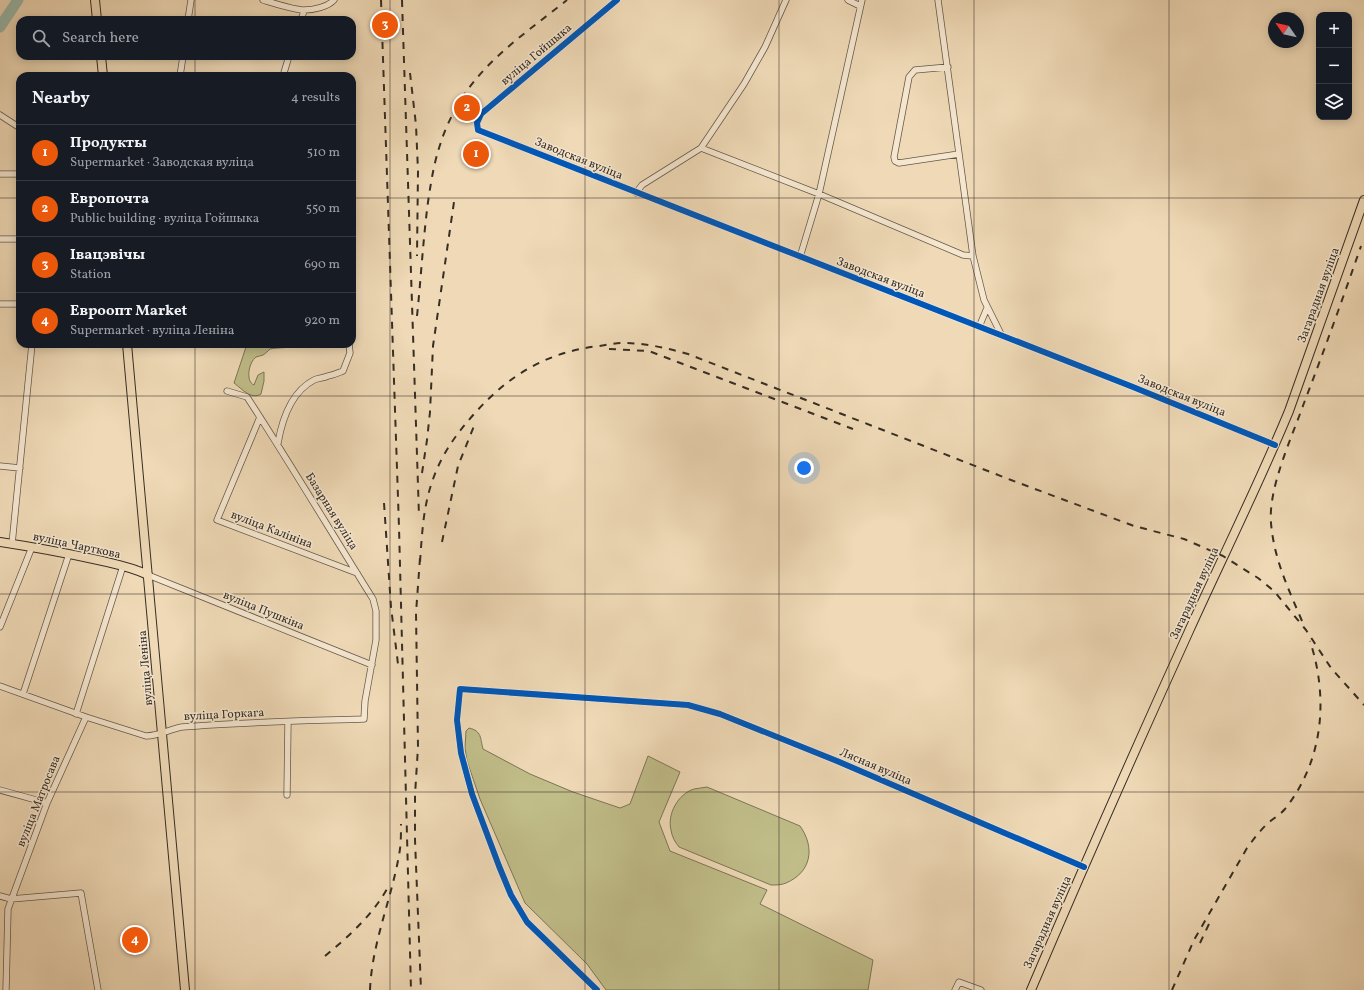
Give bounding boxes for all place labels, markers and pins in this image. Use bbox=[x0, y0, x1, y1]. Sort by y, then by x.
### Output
pin: 3 bbox=[372, 10, 398, 40]
pin: 2 bbox=[454, 93, 480, 123]
pin: 1 bbox=[463, 139, 489, 169]
pin: 4 bbox=[122, 925, 148, 955]

